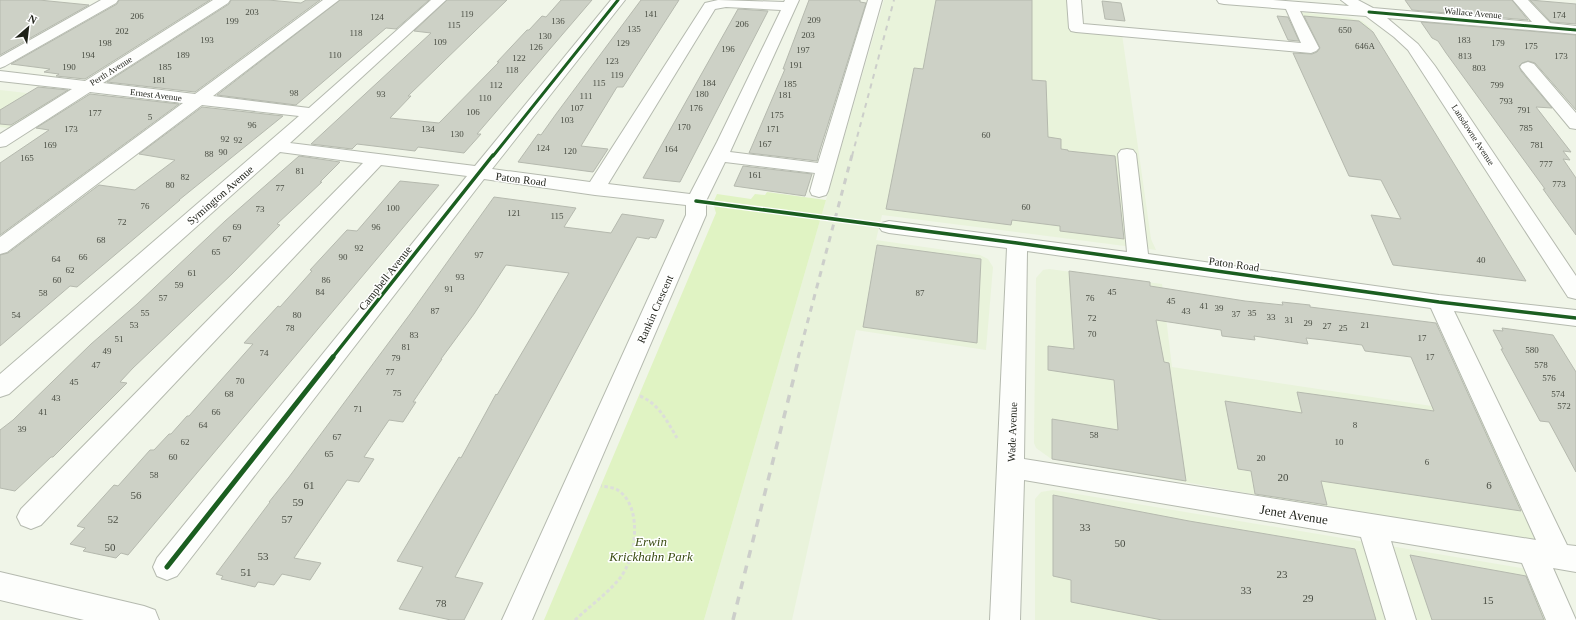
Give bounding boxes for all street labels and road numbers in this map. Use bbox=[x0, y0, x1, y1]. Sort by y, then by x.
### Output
street label: Wallace Avenue bbox=[1444, 5, 1502, 21]
street label: Perth Avenue bbox=[88, 54, 134, 88]
street label: Ernest Avenue bbox=[130, 87, 182, 103]
street label: Lansdowne Avenue bbox=[1450, 103, 1496, 167]
street label: Symington Avenue bbox=[184, 163, 256, 227]
street label: Paton Road bbox=[495, 170, 548, 188]
street label: Campbell Avenue bbox=[356, 243, 414, 313]
street label: Paton Road bbox=[1208, 255, 1261, 274]
street label: Rankin Crescent bbox=[635, 273, 675, 345]
street label: Wade Avenue bbox=[1005, 402, 1019, 462]
street label: Jenet Avenue bbox=[1259, 502, 1329, 527]

